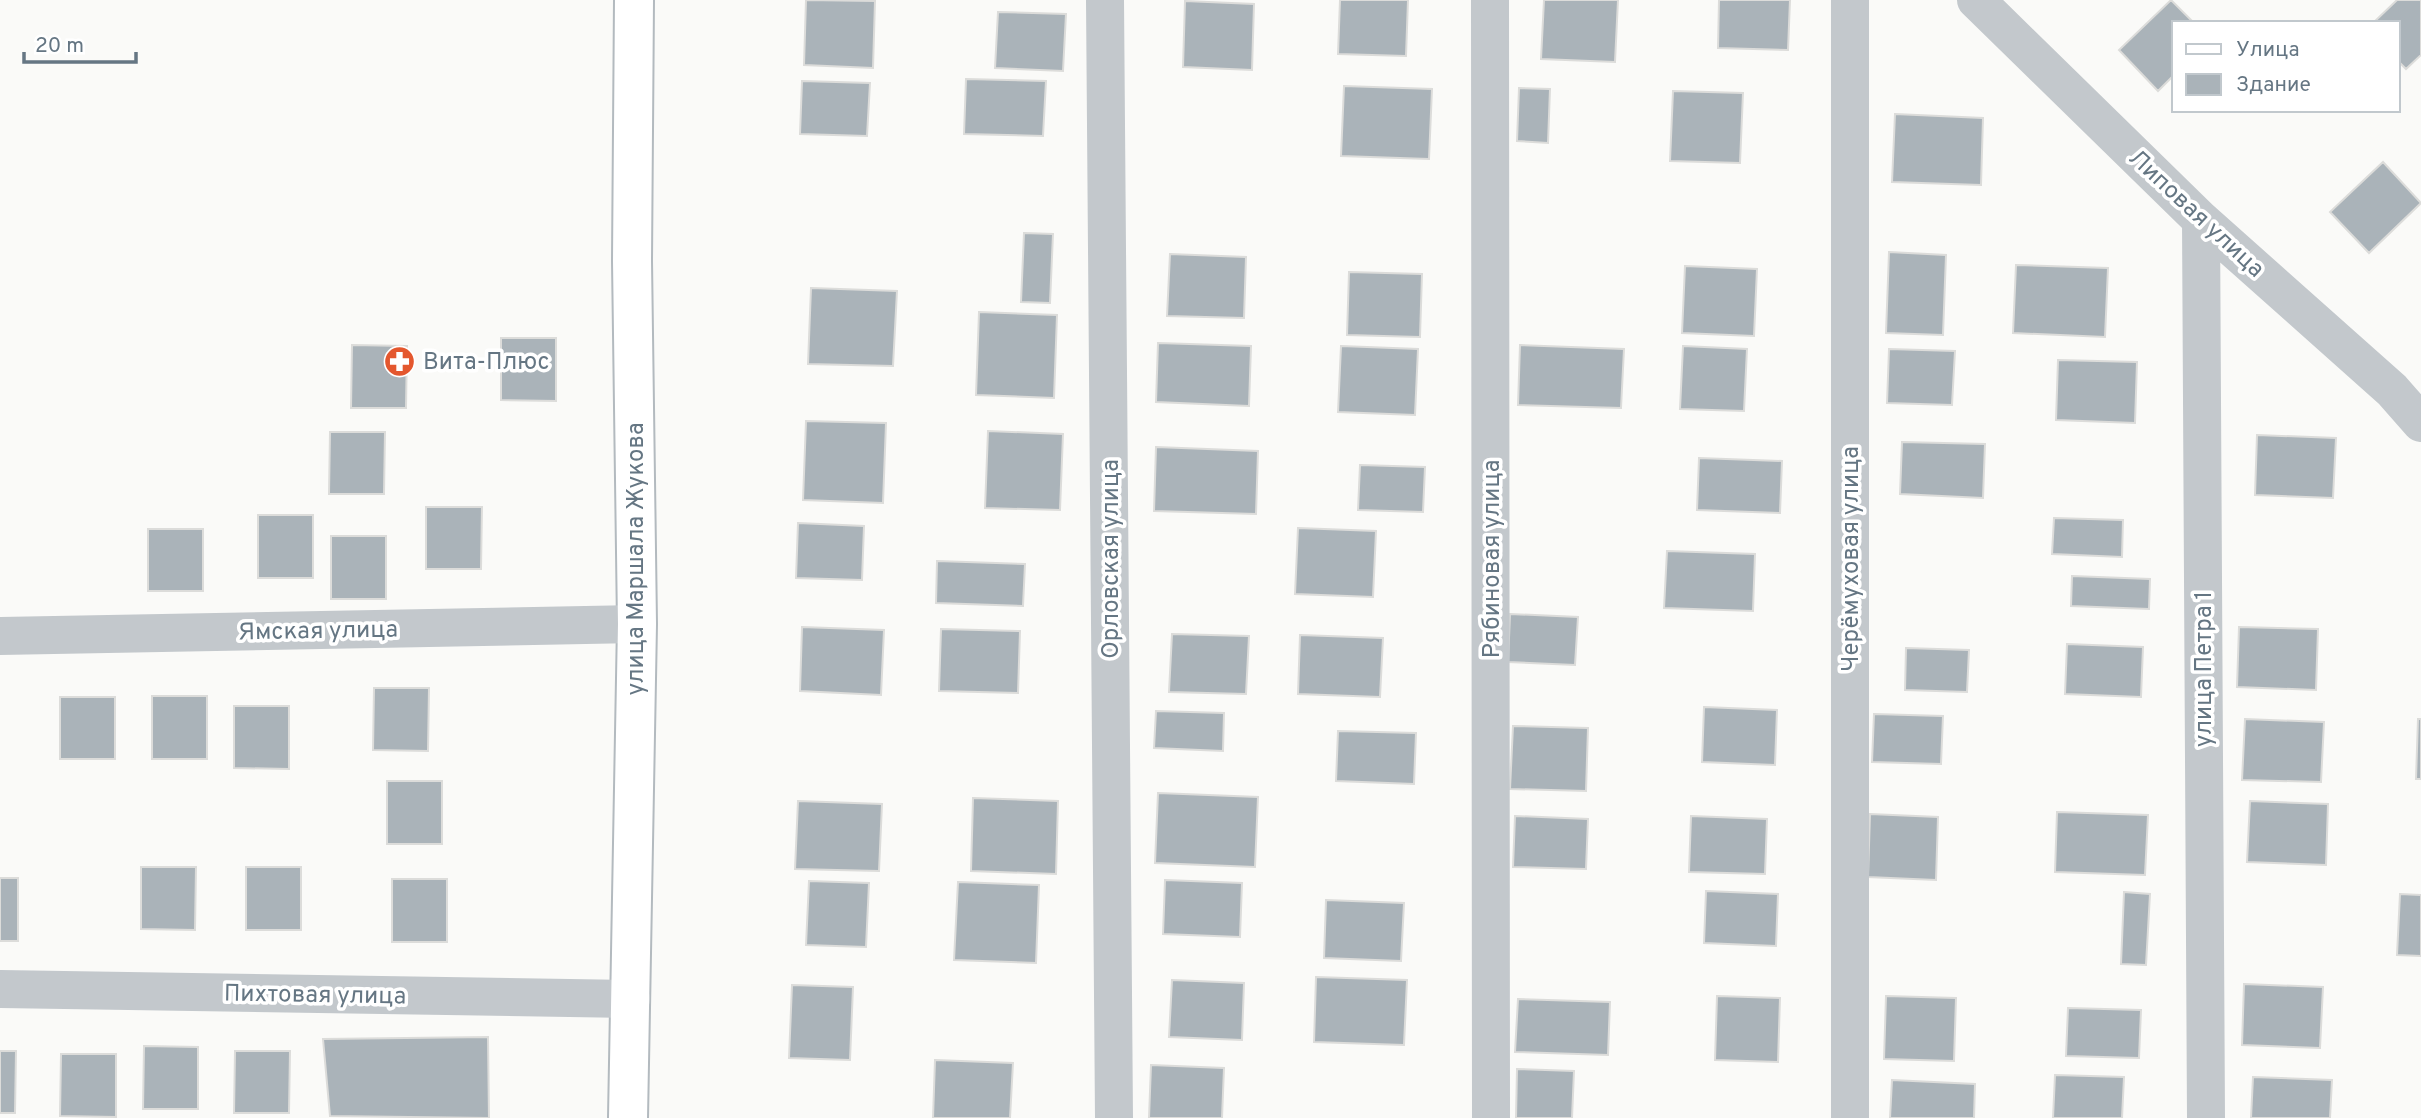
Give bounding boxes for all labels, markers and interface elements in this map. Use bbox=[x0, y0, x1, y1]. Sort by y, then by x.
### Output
scale bar bbox=[24, 21, 136, 65]
legend bbox=[2172, 21, 2400, 112]
text: 20 m bbox=[35, 33, 84, 60]
text: Улица bbox=[2236, 37, 2300, 64]
text: Здание bbox=[2236, 72, 2311, 99]
street label: Липовая улица bbox=[2121, 144, 2270, 285]
pharmacy icon: Вита-Плюс bbox=[383, 344, 417, 378]
place label: Вита-Плюс bbox=[423, 348, 549, 378]
street label: улица Маршала Жукова bbox=[622, 422, 652, 696]
street label: Черёмуховая улица bbox=[1837, 446, 1867, 672]
street label: Орловская улица bbox=[1097, 459, 1127, 659]
street label: Рябиновая улица bbox=[1478, 460, 1508, 658]
street label: улица Петра 1 bbox=[2190, 591, 2220, 747]
street label: Ямская улица bbox=[238, 616, 398, 648]
street label: Пихтовая улица bbox=[224, 979, 406, 1013]

